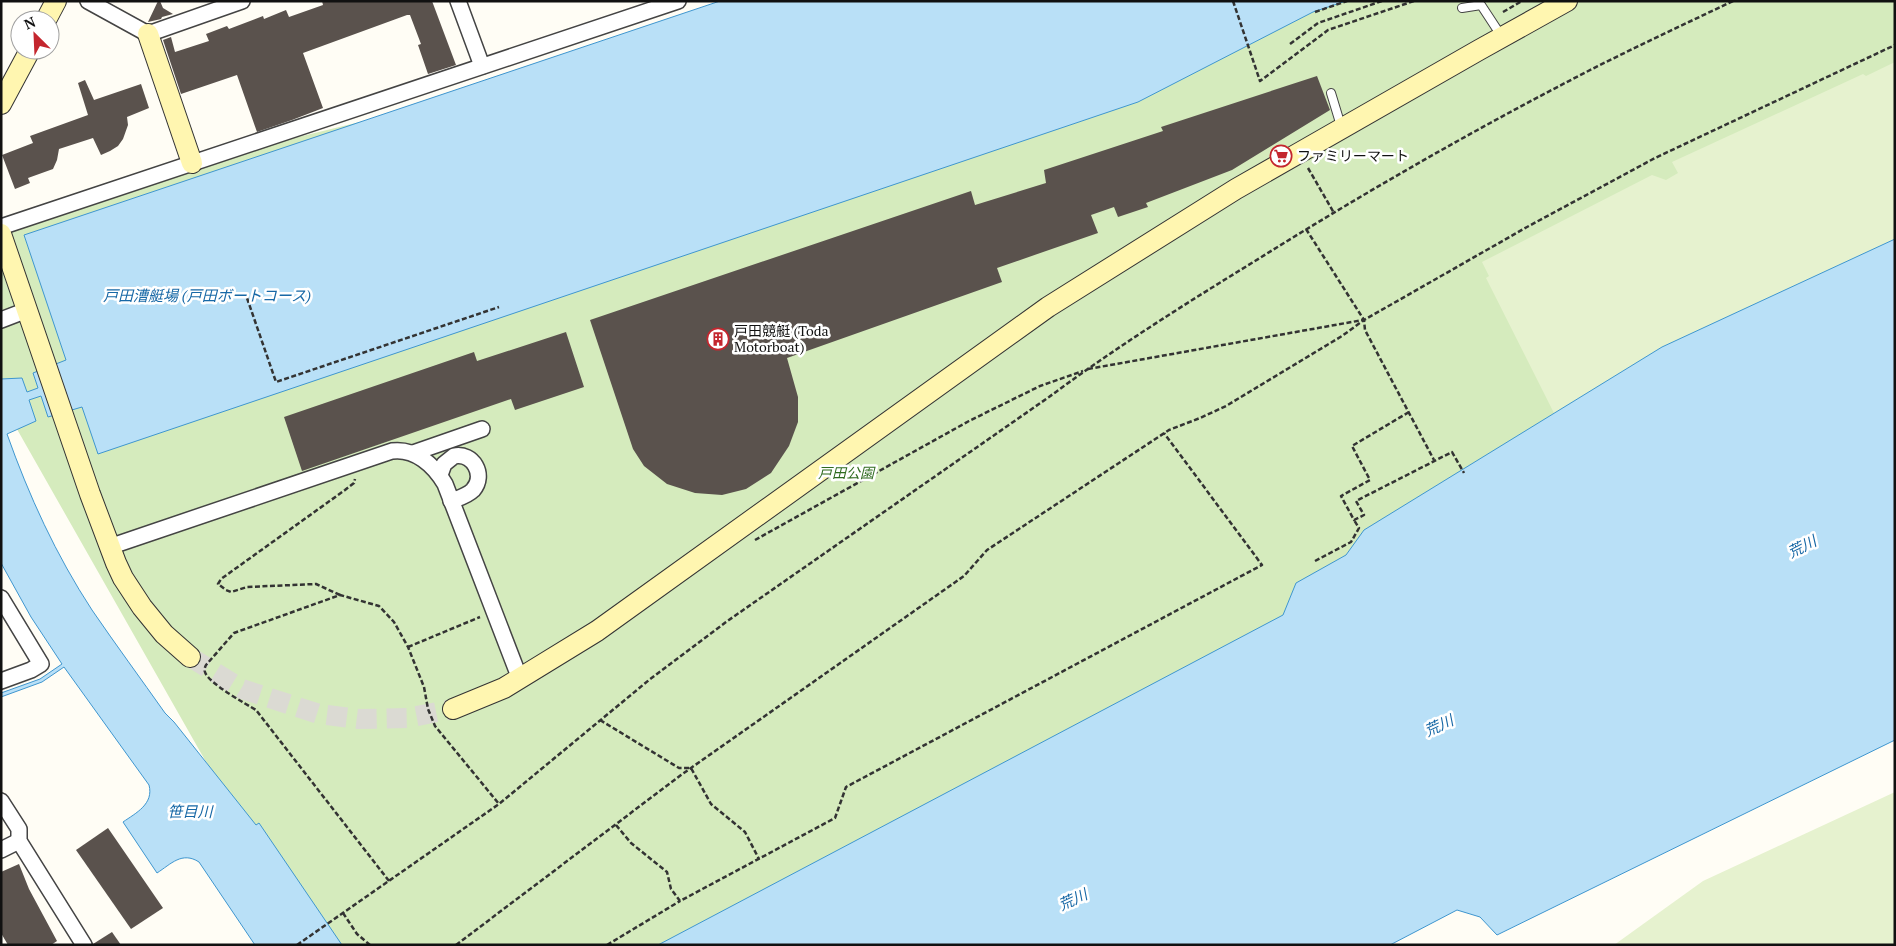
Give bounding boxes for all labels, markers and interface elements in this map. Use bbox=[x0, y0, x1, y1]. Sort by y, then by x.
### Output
north arrow bbox=[10, 10, 60, 60]
text: N bbox=[21, 12, 39, 34]
supermarket icon: ファミリーマート bbox=[1269, 144, 1293, 168]
place label: ファミリーマート bbox=[1297, 146, 1409, 165]
water label: 戸田漕艇場 (戸田ボートコース) bbox=[103, 285, 311, 305]
place label: 戸田競艇 (Toda Motorboat) bbox=[734, 321, 829, 356]
building icon: 戸田競艇 (Toda Motorboat) bbox=[706, 327, 730, 351]
park label: 戸田公園 bbox=[818, 463, 876, 482]
water label: 荒川 bbox=[1784, 529, 1821, 562]
water label: 荒川 bbox=[1421, 709, 1458, 740]
water label: 笹目川 bbox=[167, 801, 214, 821]
water label: 荒川 bbox=[1055, 883, 1092, 914]

